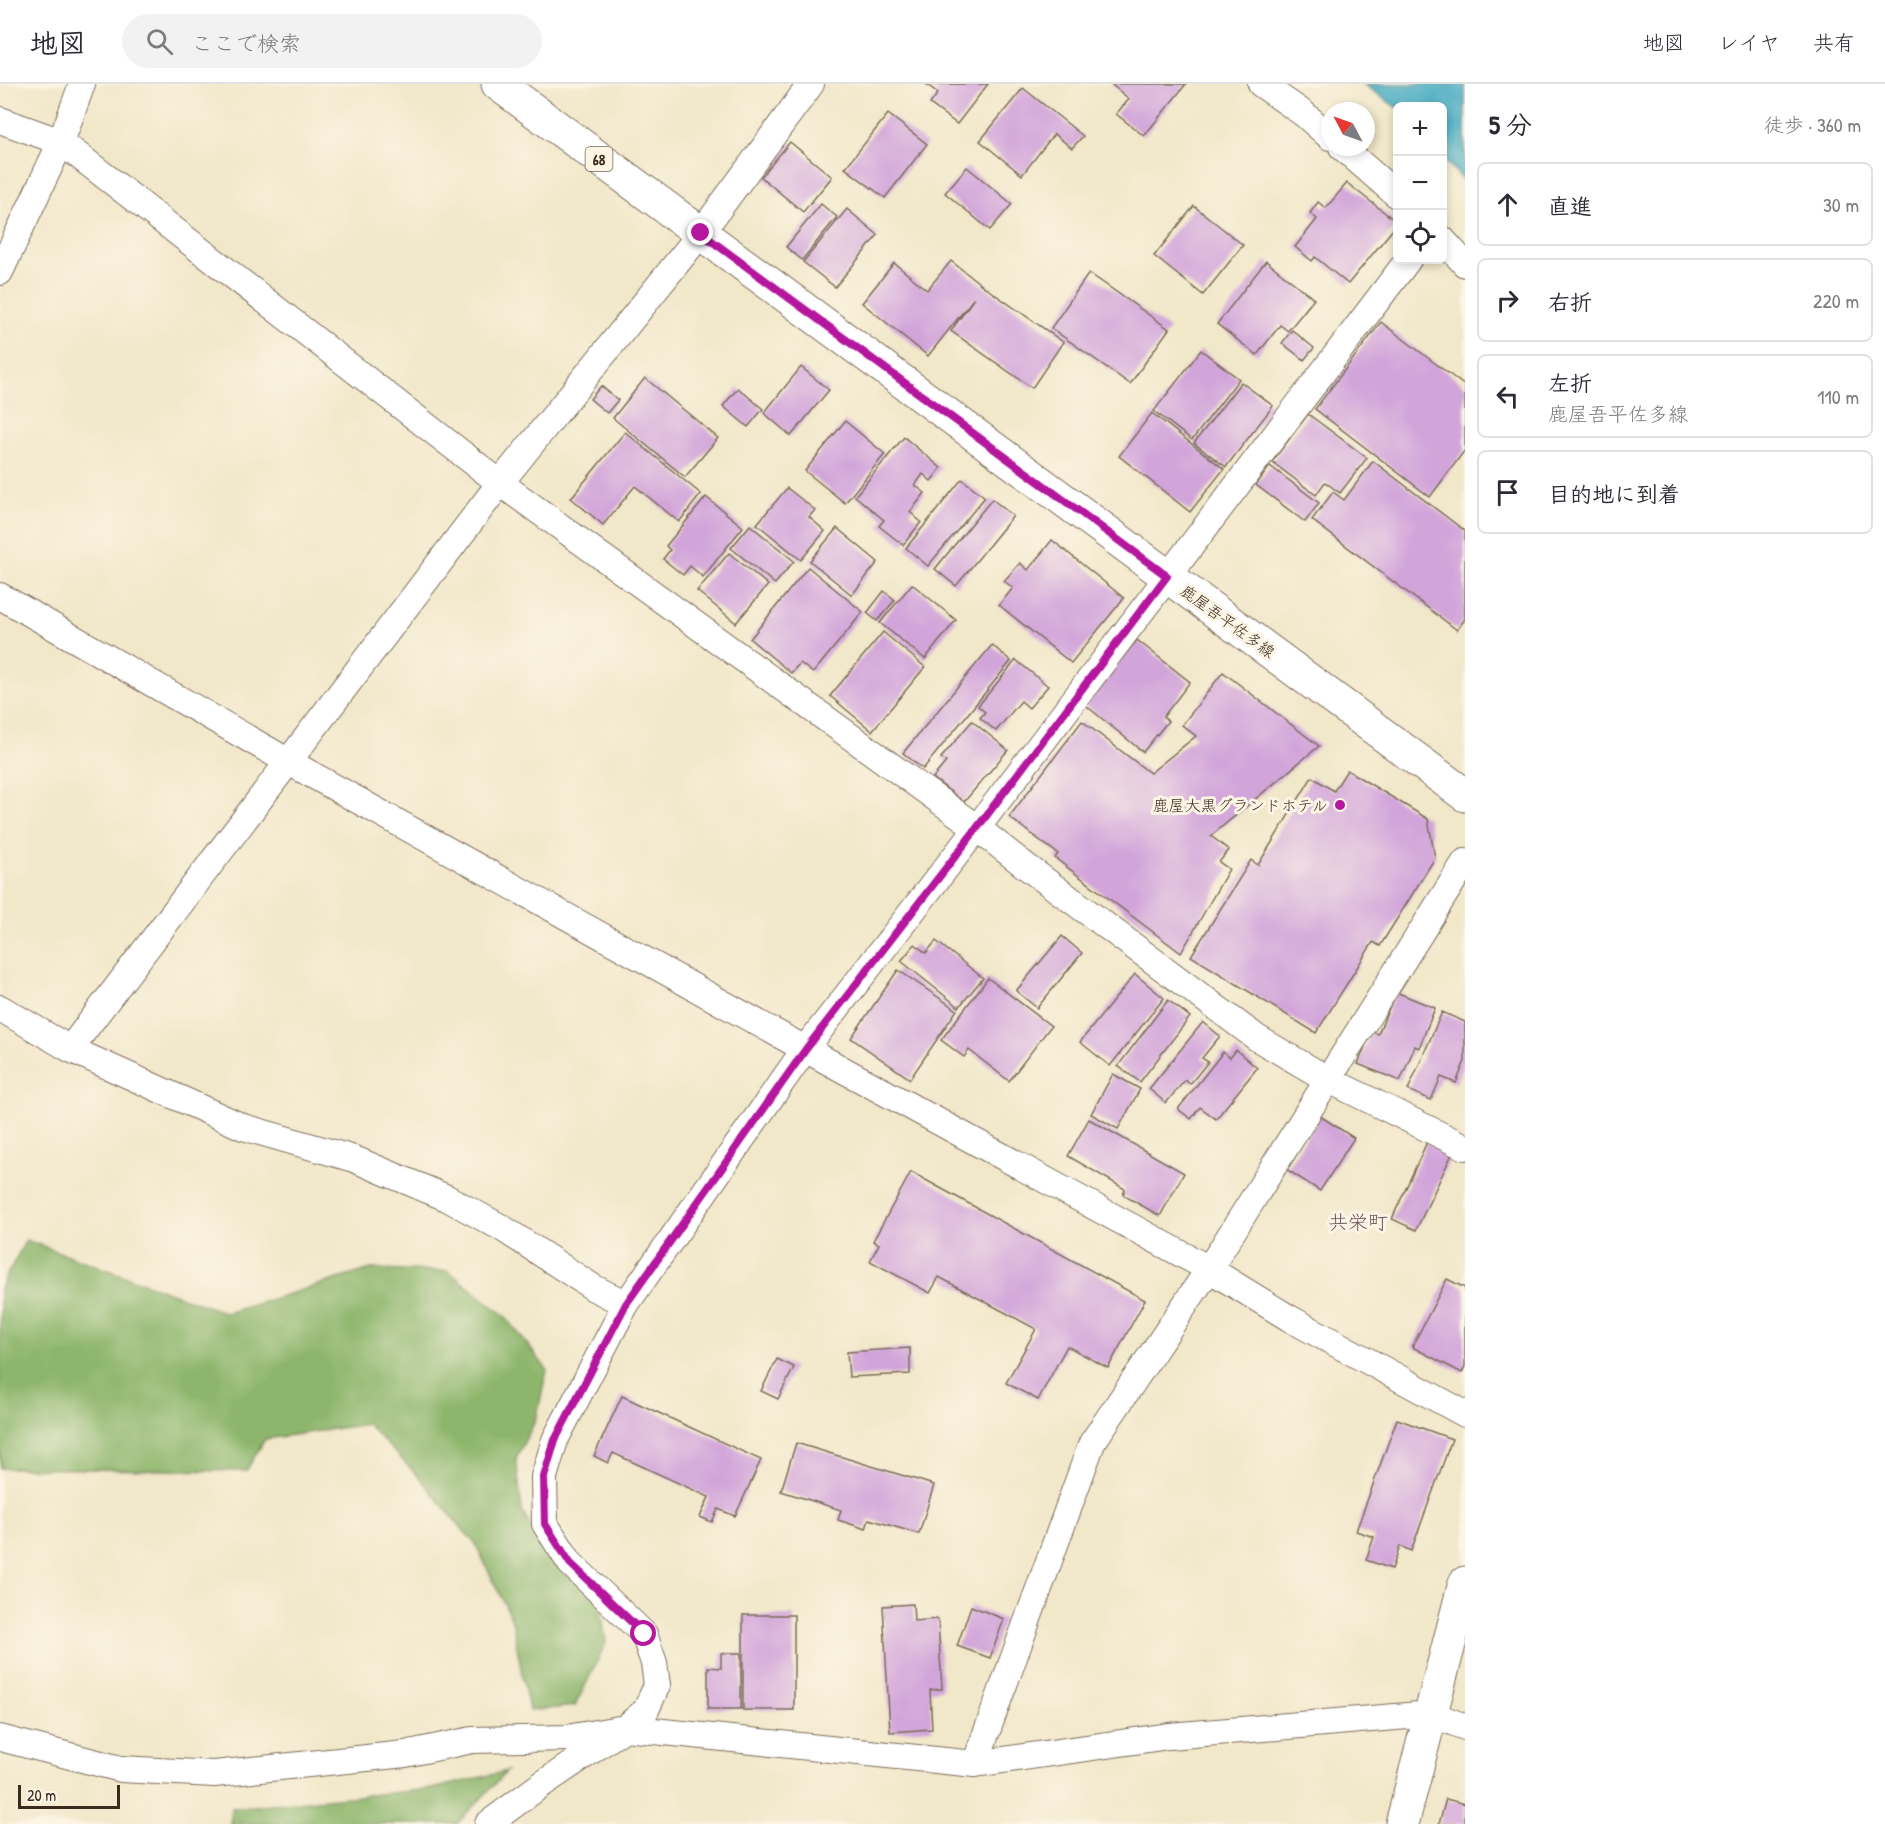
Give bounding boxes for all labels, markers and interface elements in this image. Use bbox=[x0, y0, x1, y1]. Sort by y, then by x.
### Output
search box bbox=[122, 14, 542, 68]
text: 地図 bbox=[30, 24, 86, 62]
icon: search bbox=[143, 25, 176, 58]
text: ここで検索 bbox=[191, 28, 301, 58]
text: 地図 bbox=[1643, 28, 1685, 57]
text: レイヤ bbox=[1718, 28, 1780, 57]
text: 共有 bbox=[1813, 28, 1855, 57]
north arrow bbox=[1321, 102, 1375, 156]
map controls bbox=[1393, 102, 1447, 264]
button: + bbox=[1393, 102, 1447, 156]
text: 5 分 bbox=[1489, 107, 1532, 142]
text: 徒歩 · 360 m bbox=[1764, 111, 1861, 138]
road number: 68 bbox=[586, 147, 612, 171]
button: − bbox=[1393, 156, 1447, 210]
icon: ahead bbox=[1491, 188, 1524, 221]
text: 直進 bbox=[1548, 191, 1592, 221]
text: 30 m bbox=[1823, 191, 1859, 218]
button: locate bbox=[1393, 210, 1447, 264]
route end bbox=[687, 219, 713, 245]
icon: right bbox=[1491, 284, 1524, 317]
text: 右折 bbox=[1548, 287, 1592, 317]
text: 220 m bbox=[1813, 287, 1859, 314]
text: 左折 bbox=[1548, 368, 1592, 398]
icon: left bbox=[1491, 380, 1524, 413]
text: 110 m bbox=[1817, 383, 1859, 410]
text: 鹿屋吾平佐多線 bbox=[1548, 400, 1688, 427]
icon: arrive bbox=[1491, 476, 1524, 509]
text: 目的地に到着 bbox=[1548, 479, 1680, 509]
street label: 鹿屋吾平佐多線 bbox=[1176, 579, 1280, 663]
place label: 鹿屋大黒グランドホテル bbox=[1153, 794, 1328, 816]
marker: 鹿屋大黒グランドホテル bbox=[1333, 798, 1347, 812]
district label: 共栄町 bbox=[1328, 1208, 1388, 1235]
route start bbox=[630, 1620, 656, 1646]
scale bar bbox=[18, 1782, 120, 1810]
text: 20 m bbox=[27, 1784, 56, 1806]

